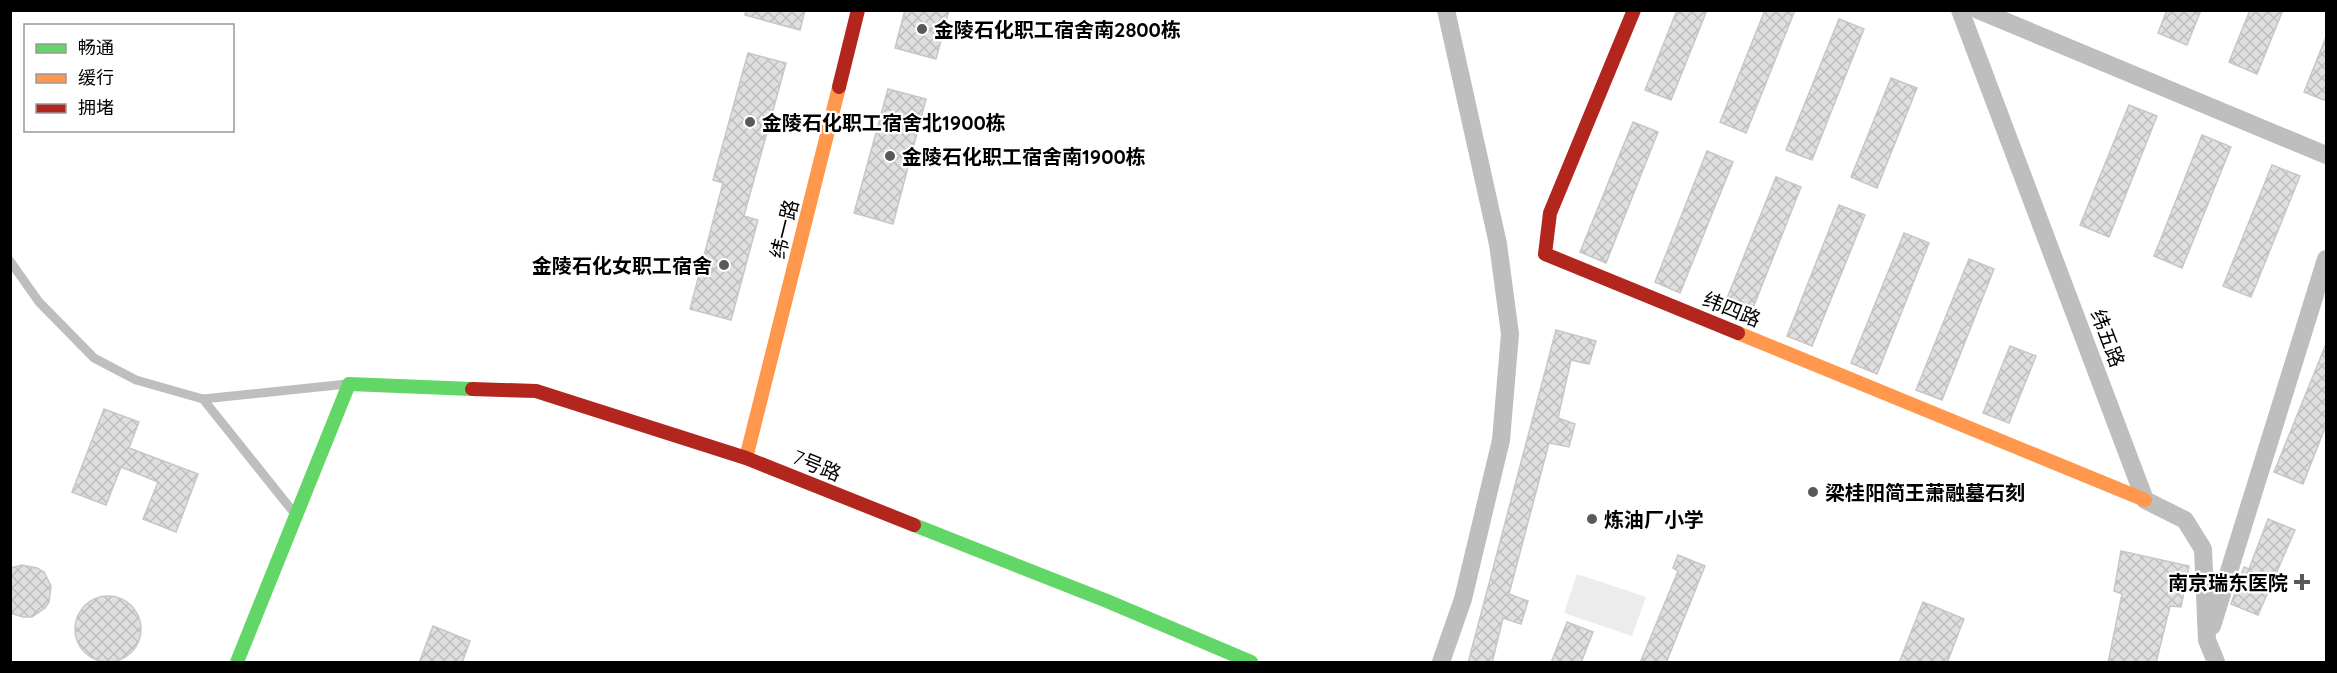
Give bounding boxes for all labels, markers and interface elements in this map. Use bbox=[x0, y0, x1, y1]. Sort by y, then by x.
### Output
place label: 金陵石化职工宿舍南2800栋 bbox=[934, 17, 1181, 42]
marker: 金陵石化职工宿舍南2800栋 bbox=[915, 22, 929, 36]
legend bbox=[24, 24, 234, 132]
text: 畅通 bbox=[78, 36, 114, 59]
text: 缓行 bbox=[78, 66, 114, 89]
text: 拥堵 bbox=[78, 96, 114, 119]
place label: 金陵石化职工宿舍北1900栋 bbox=[762, 110, 1006, 135]
marker: 金陵石化职工宿舍北1900栋 bbox=[743, 115, 757, 129]
place label: 金陵石化职工宿舍南1900栋 bbox=[902, 144, 1146, 169]
marker: 金陵石化职工宿舍南1900栋 bbox=[883, 149, 897, 163]
street label: 纬一路 bbox=[765, 197, 803, 261]
place label: 金陵石化女职工宿舍 bbox=[532, 253, 712, 278]
marker: 金陵石化女职工宿舍 bbox=[717, 258, 731, 272]
street label: 纬四路 bbox=[1700, 286, 1764, 332]
street label: 纬五路 bbox=[2086, 306, 2130, 370]
street label: 7号路 bbox=[789, 444, 845, 486]
place label: 梁桂阳简王萧融墓石刻 bbox=[1825, 480, 2025, 505]
marker: 梁桂阳简王萧融墓石刻 bbox=[1806, 485, 1820, 499]
place label: 炼油厂小学 bbox=[1604, 507, 1704, 532]
marker: 炼油厂小学 bbox=[1585, 512, 1599, 526]
place label: 南京瑞东医院 bbox=[2168, 570, 2288, 595]
marker: 南京瑞东医院 bbox=[2293, 573, 2311, 591]

